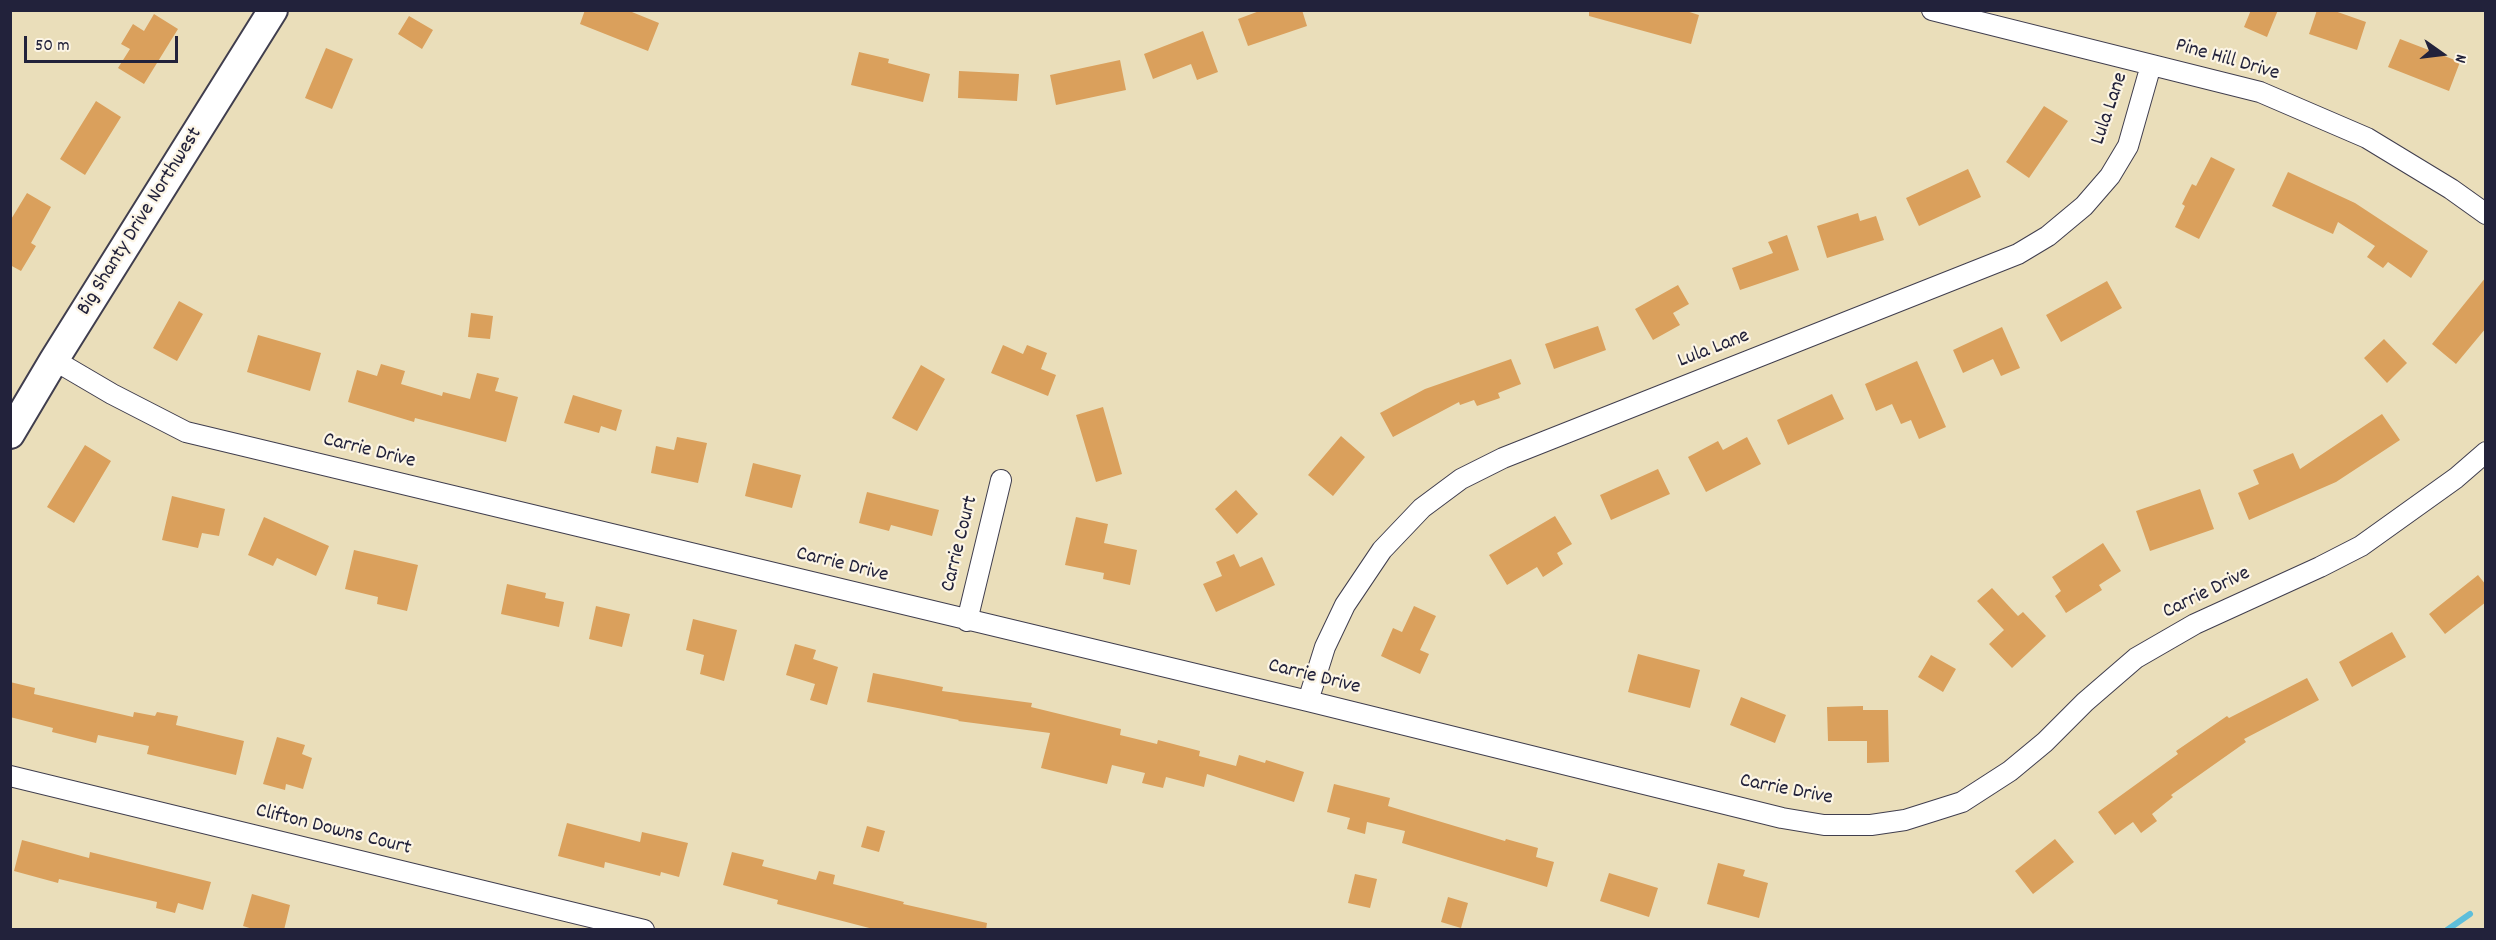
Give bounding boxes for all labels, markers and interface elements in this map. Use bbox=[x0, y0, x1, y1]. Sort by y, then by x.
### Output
scale bar bbox=[27, 24, 182, 62]
north arrow bbox=[2412, 24, 2472, 84]
text: 50 m bbox=[35, 34, 70, 59]
street label: Pine Hill Drive bbox=[2172, 34, 2282, 88]
text: N bbox=[2448, 52, 2472, 65]
street label: Lula Lane bbox=[2087, 70, 2135, 148]
street label: Big Shanty Drive Northwest bbox=[73, 123, 209, 321]
street label: Lula Lane bbox=[1675, 325, 1753, 375]
street label: Carrie Drive bbox=[320, 428, 418, 476]
street label: Carrie Court bbox=[937, 493, 985, 595]
street label: Carrie Drive bbox=[793, 542, 891, 590]
street label: Carrie Drive bbox=[2159, 562, 2255, 626]
street label: Carrie Drive bbox=[1265, 654, 1363, 702]
street label: Carrie Drive bbox=[1737, 770, 1835, 812]
street label: Clifton Downs Court bbox=[253, 799, 413, 863]

